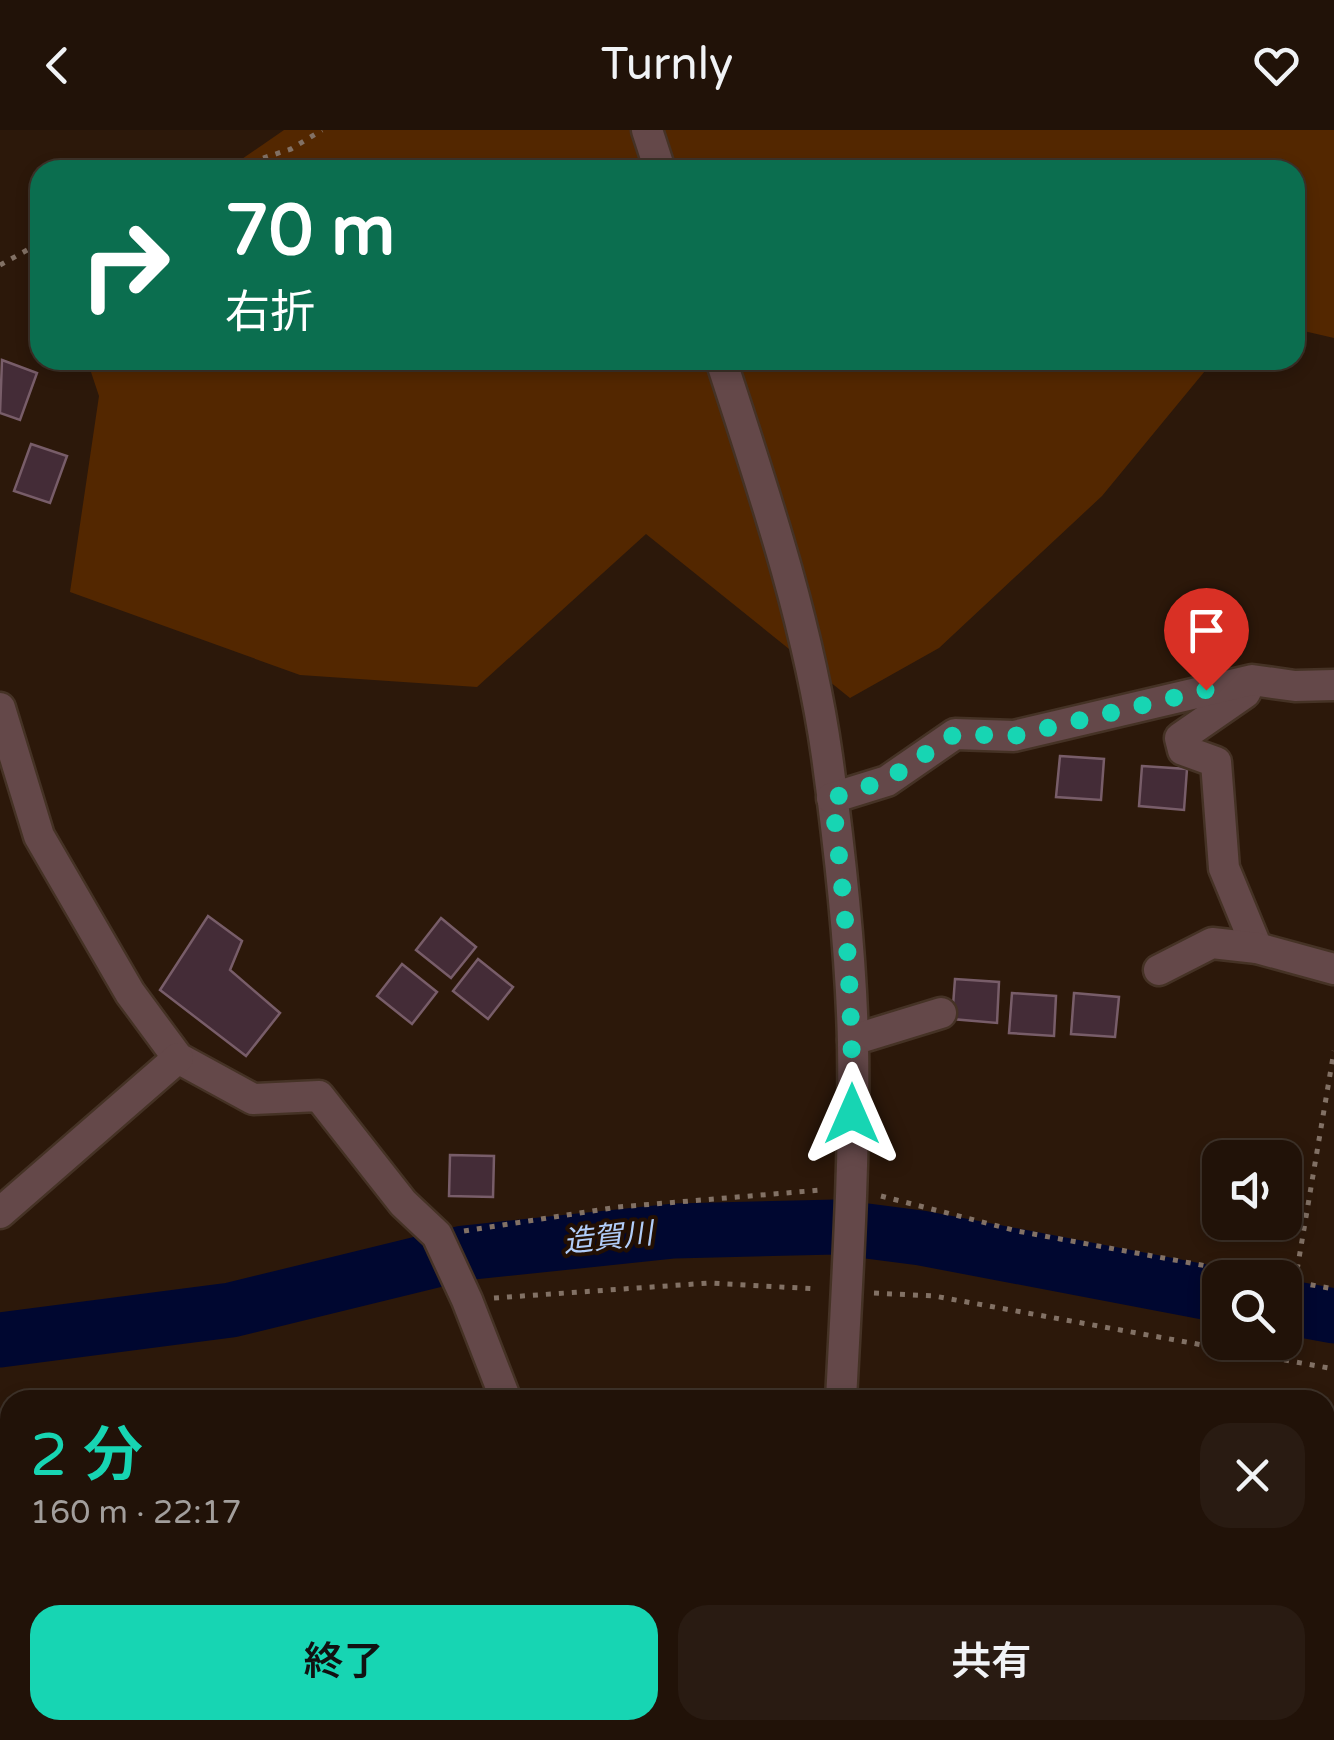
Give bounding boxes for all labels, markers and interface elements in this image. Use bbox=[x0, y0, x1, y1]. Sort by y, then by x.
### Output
icon: back bbox=[30, 38, 85, 93]
text: Turnly bbox=[601, 38, 733, 92]
icon: heart bbox=[1249, 38, 1304, 93]
text: 70 m bbox=[225, 190, 395, 274]
icon: right bbox=[60, 200, 190, 330]
text: 右折 bbox=[225, 286, 315, 340]
pin bbox=[1164, 588, 1249, 691]
icon: arrive bbox=[1179, 603, 1234, 658]
position arrow bbox=[800, 1062, 904, 1166]
map controls bbox=[1202, 1140, 1302, 1360]
button: sound bbox=[1202, 1140, 1302, 1240]
water label: 造賀川 bbox=[561, 1215, 658, 1261]
button: search bbox=[1202, 1260, 1302, 1360]
text: 2 分 bbox=[30, 1420, 143, 1492]
button: close bbox=[1200, 1423, 1305, 1528]
text: 160 m · 22:17 bbox=[30, 1494, 242, 1532]
button: 終了 bbox=[30, 1605, 658, 1720]
button: 共有 bbox=[678, 1605, 1305, 1720]

